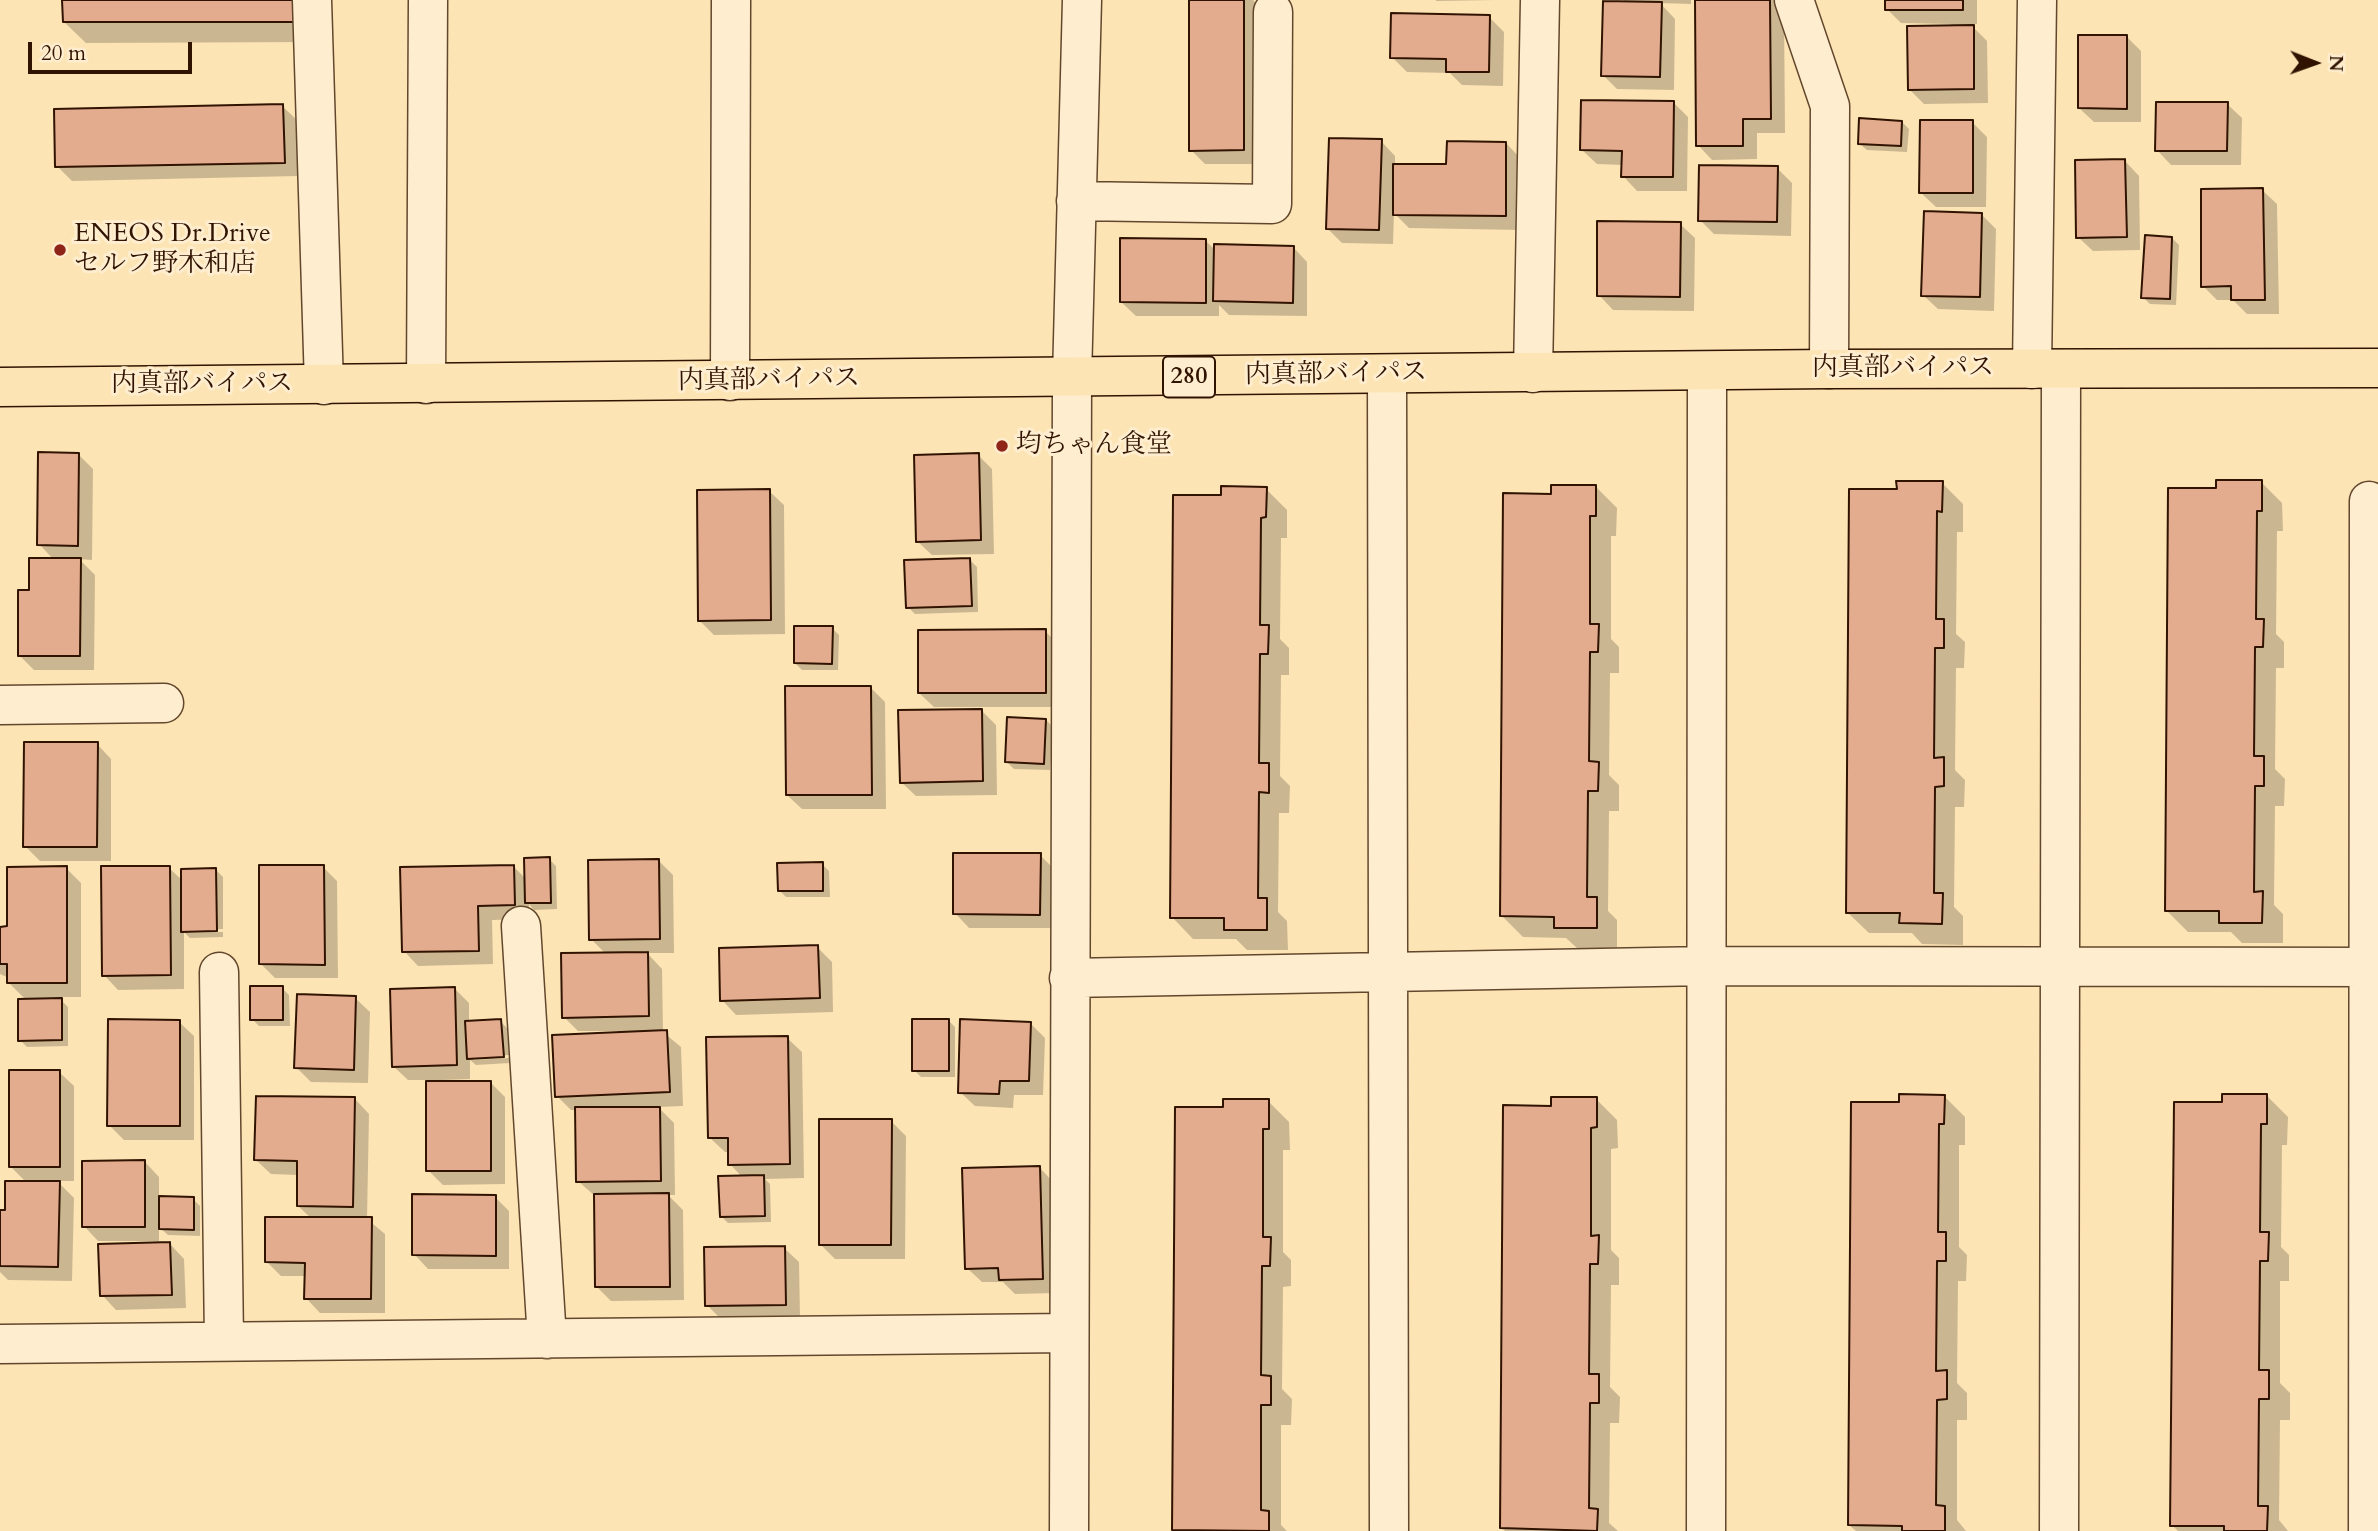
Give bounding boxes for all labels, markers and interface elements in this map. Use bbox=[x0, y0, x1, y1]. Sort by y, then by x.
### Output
scale bar bbox=[32, 28, 196, 72]
north arrow bbox=[2280, 28, 2350, 98]
text: 20 m bbox=[41, 39, 86, 68]
text: N bbox=[2323, 55, 2349, 72]
place label: ENEOS Dr.Drive セルフ野木和店 bbox=[74, 219, 271, 280]
marker: ENEOS Dr.Drive セルフ野木和店 bbox=[52, 242, 68, 258]
street label: 内真部バイパス bbox=[1812, 353, 1994, 385]
road number: 280 bbox=[1163, 356, 1215, 398]
street label: 内真部バイパス bbox=[1245, 358, 1427, 392]
street label: 内真部バイパス bbox=[678, 364, 860, 398]
street label: 内真部バイパス bbox=[111, 369, 293, 401]
place label: 均ちゃん食堂 bbox=[1016, 430, 1172, 462]
marker: 均ちゃん食堂 bbox=[994, 438, 1010, 454]

